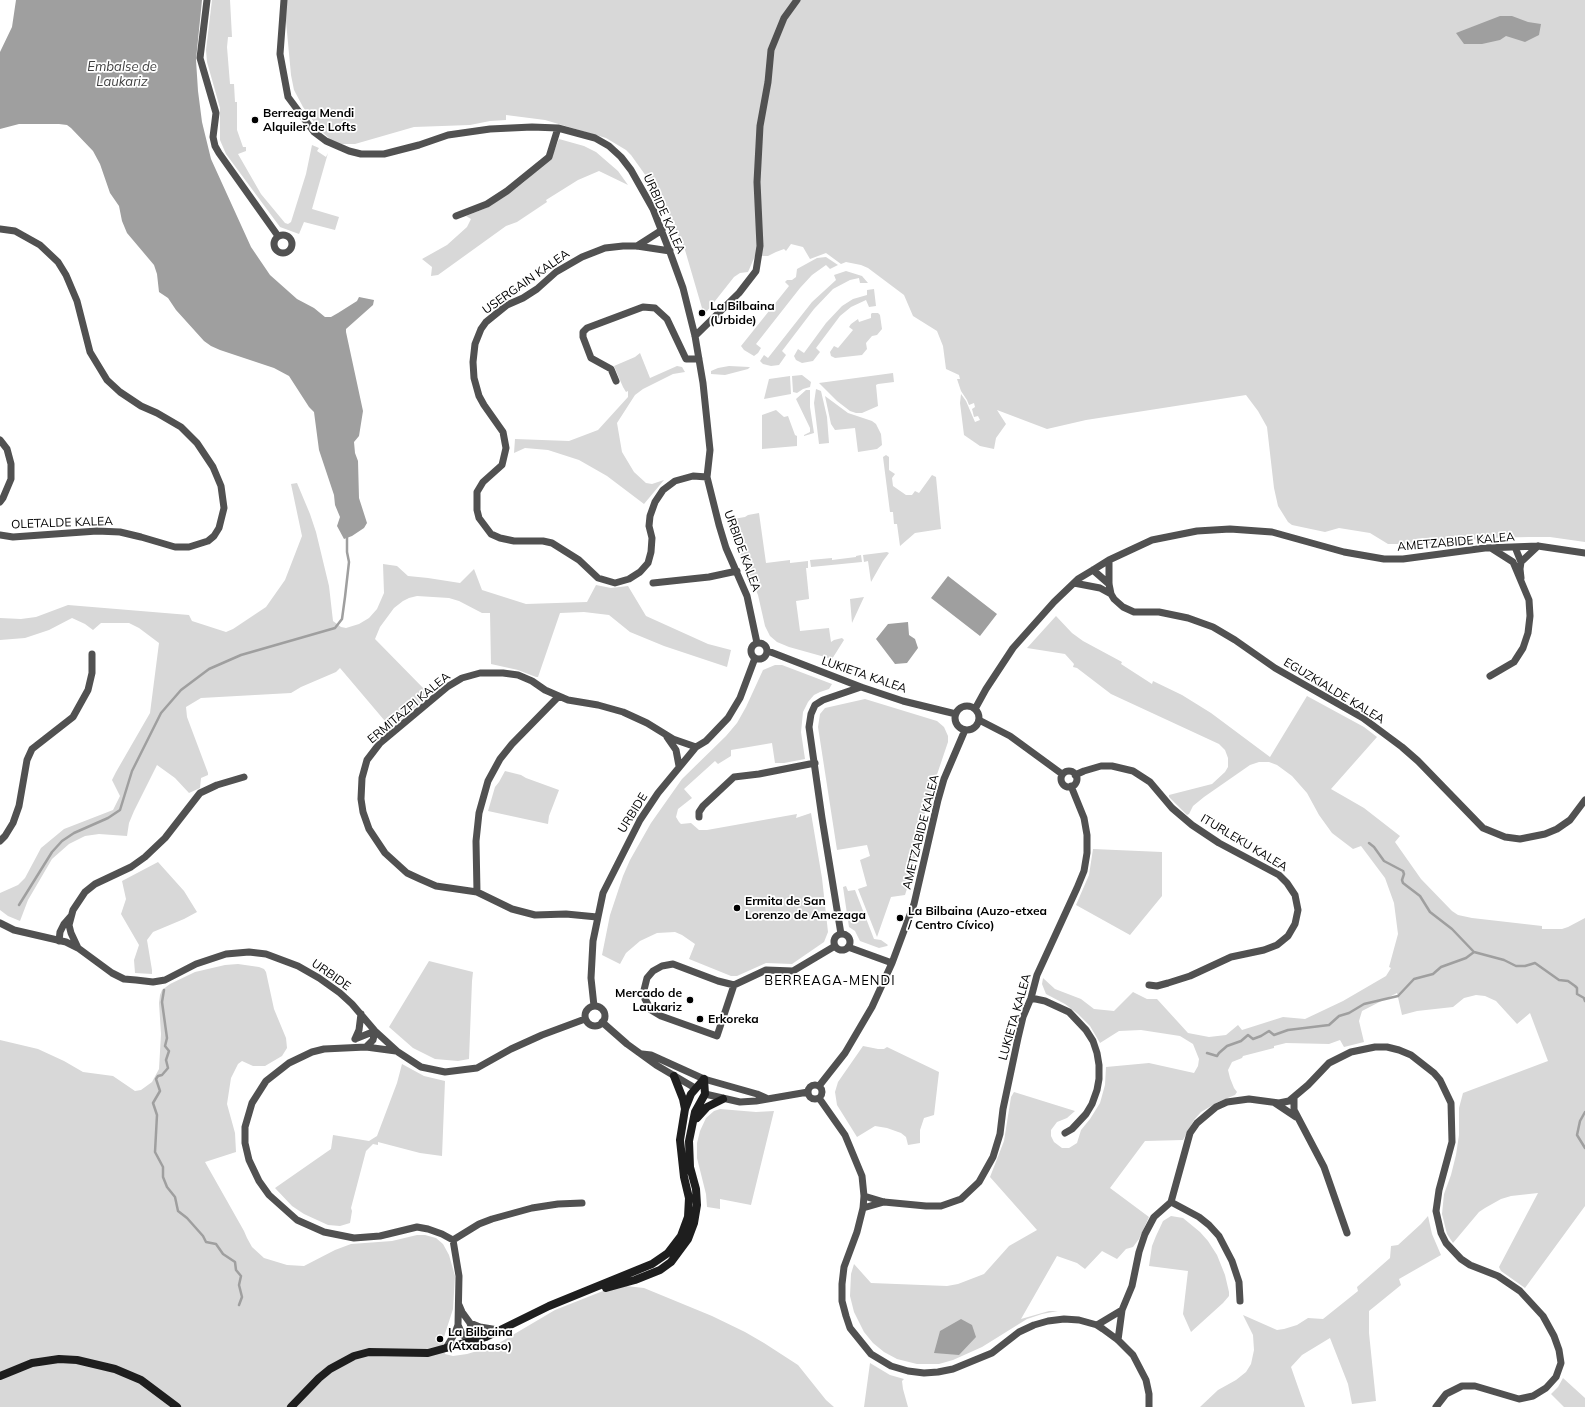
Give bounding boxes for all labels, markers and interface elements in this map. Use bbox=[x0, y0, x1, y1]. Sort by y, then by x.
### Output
water label: Embalse de Laukariz bbox=[87, 59, 157, 90]
place label: Berreaga Mendi Alquiler de Lofts bbox=[263, 106, 356, 134]
marker: Berreaga Mendi Alquiler de Lofts bbox=[250, 115, 260, 125]
street label: URBIDE KALEA bbox=[640, 172, 688, 256]
street label: USERGAIN KALEA bbox=[480, 247, 572, 317]
place label: La Bilbaina (Urbide) bbox=[710, 299, 775, 327]
marker: La Bilbaina (Urbide) bbox=[697, 308, 707, 318]
street label: URBIDE KALEA bbox=[721, 508, 763, 594]
street label: OLETALDE KALEA bbox=[11, 514, 113, 532]
street label: AMETZABIDE KALEA bbox=[1397, 530, 1515, 554]
street label: LUKIETA KALEA bbox=[819, 654, 909, 696]
street label: EGUZKIALDE KALEA bbox=[1281, 655, 1387, 727]
street label: ERMITAZPI KALEA bbox=[365, 669, 453, 747]
street label: AMETZABIDE KALEA bbox=[900, 773, 942, 891]
street label: URBIDE bbox=[615, 790, 651, 836]
street label: ITURLEKU KALEA bbox=[1198, 811, 1290, 875]
place label: Ermita de San Lorenzo de Amezaga bbox=[745, 894, 866, 922]
marker: Ermita de San Lorenzo de Amezaga bbox=[732, 903, 742, 913]
place label: La Bilbaina (Auzo-etxea / Centro Cívico) bbox=[908, 904, 1047, 932]
marker: La Bilbaina (Auzo-etxea / Centro Cívico) bbox=[895, 913, 905, 923]
street label: URBIDE bbox=[309, 956, 353, 994]
street label: LUKIETA KALEA bbox=[996, 972, 1034, 1062]
district label: BERREAGA-MENDI bbox=[764, 973, 896, 989]
place label: Mercado de Laukariz bbox=[615, 986, 682, 1014]
marker: Mercado de Laukariz bbox=[685, 995, 695, 1005]
place label: Erkoreka bbox=[708, 1012, 759, 1026]
marker: Erkoreka bbox=[695, 1014, 705, 1024]
place label: La Bilbaina (Atxabaso) bbox=[448, 1325, 513, 1353]
marker: La Bilbaina (Atxabaso) bbox=[435, 1334, 445, 1344]

